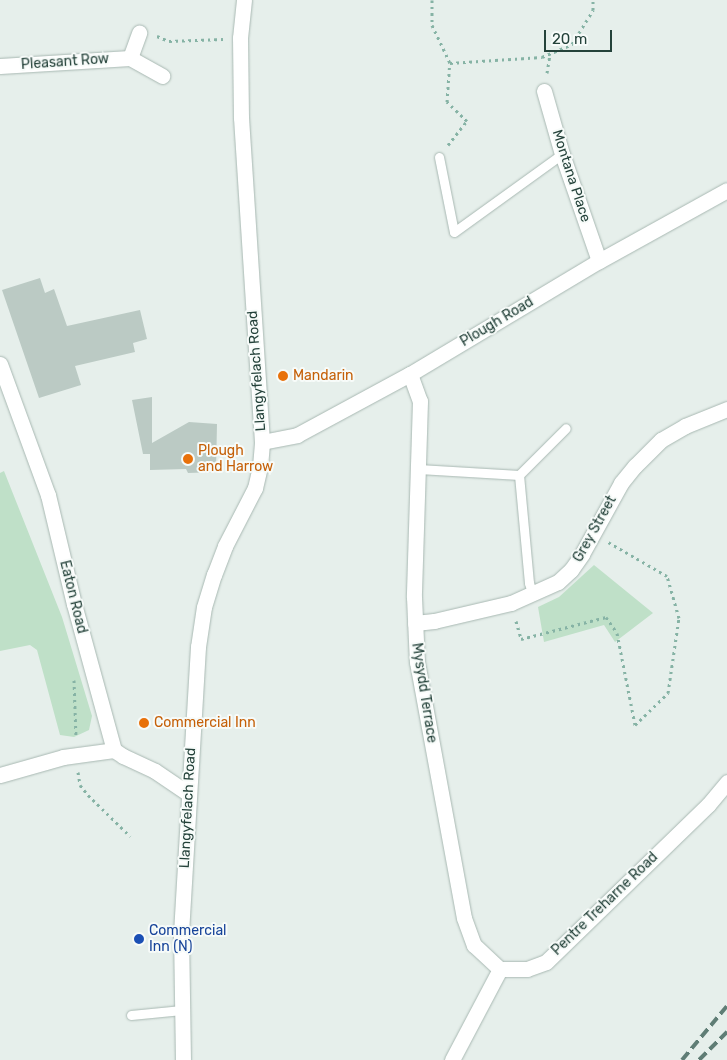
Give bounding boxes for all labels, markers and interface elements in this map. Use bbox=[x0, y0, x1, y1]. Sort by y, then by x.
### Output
scale bar bbox=[547, 20, 614, 52]
text: 20 m bbox=[552, 30, 587, 48]
street label: Pleasant Row bbox=[20, 51, 110, 73]
street label: Montana Place bbox=[548, 128, 594, 224]
street label: Plough Road bbox=[457, 294, 537, 350]
street label: Llangyfelach Road bbox=[244, 310, 270, 432]
place label: Mandarin bbox=[293, 368, 354, 384]
marker: Mandarin bbox=[277, 370, 289, 382]
place label: Plough and Harrow bbox=[198, 443, 273, 476]
marker: Plough and Harrow bbox=[182, 453, 194, 465]
street label: Grey Street bbox=[570, 493, 620, 565]
street label: Eaton Road bbox=[56, 559, 90, 635]
street label: Mysydd Terrace bbox=[408, 642, 440, 744]
place label: Commercial Inn bbox=[154, 715, 256, 731]
marker: Commercial Inn bbox=[138, 717, 150, 729]
street label: Llangyfelach Road bbox=[176, 747, 200, 869]
street label: Pentre Treharne Road bbox=[548, 849, 662, 959]
place label: Commercial Inn (N) bbox=[149, 923, 227, 956]
marker: Commercial Inn (N) bbox=[133, 933, 145, 945]

